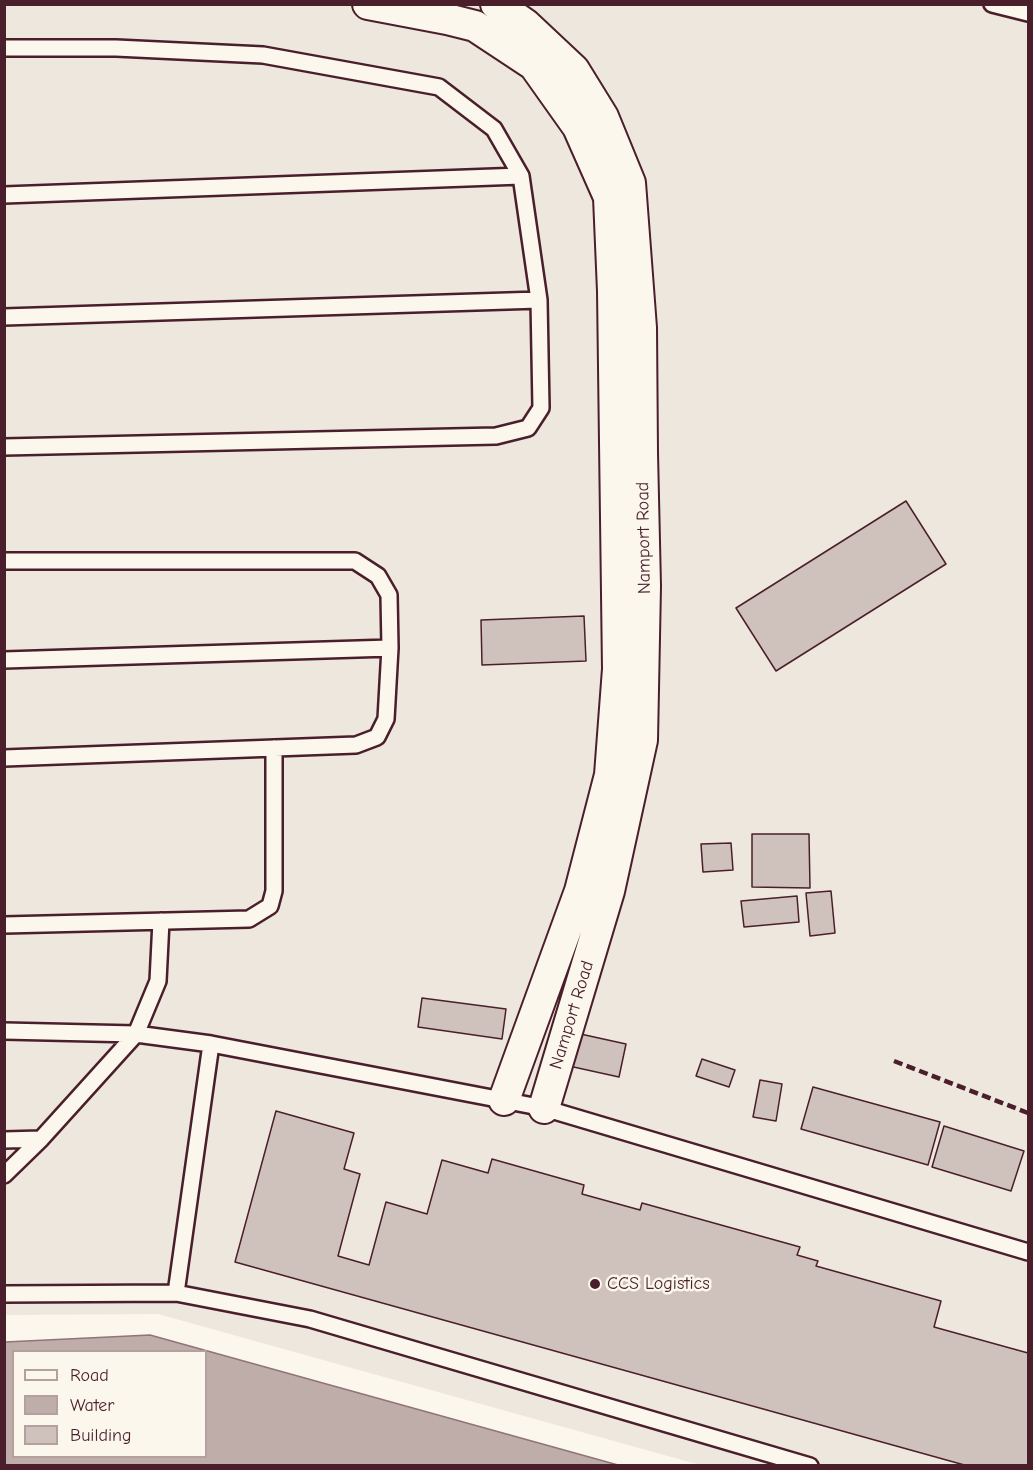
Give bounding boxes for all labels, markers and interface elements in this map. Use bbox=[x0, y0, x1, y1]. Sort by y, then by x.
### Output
street label: Namport Road bbox=[632, 482, 656, 594]
street label: Namport Road bbox=[545, 958, 599, 1072]
place label: CCS Logistics bbox=[607, 1273, 710, 1295]
marker: CCS Logistics bbox=[588, 1277, 602, 1291]
legend bbox=[12, 1350, 207, 1458]
text: Road bbox=[70, 1365, 109, 1386]
text: Water bbox=[70, 1395, 114, 1416]
text: Building bbox=[70, 1425, 132, 1446]

